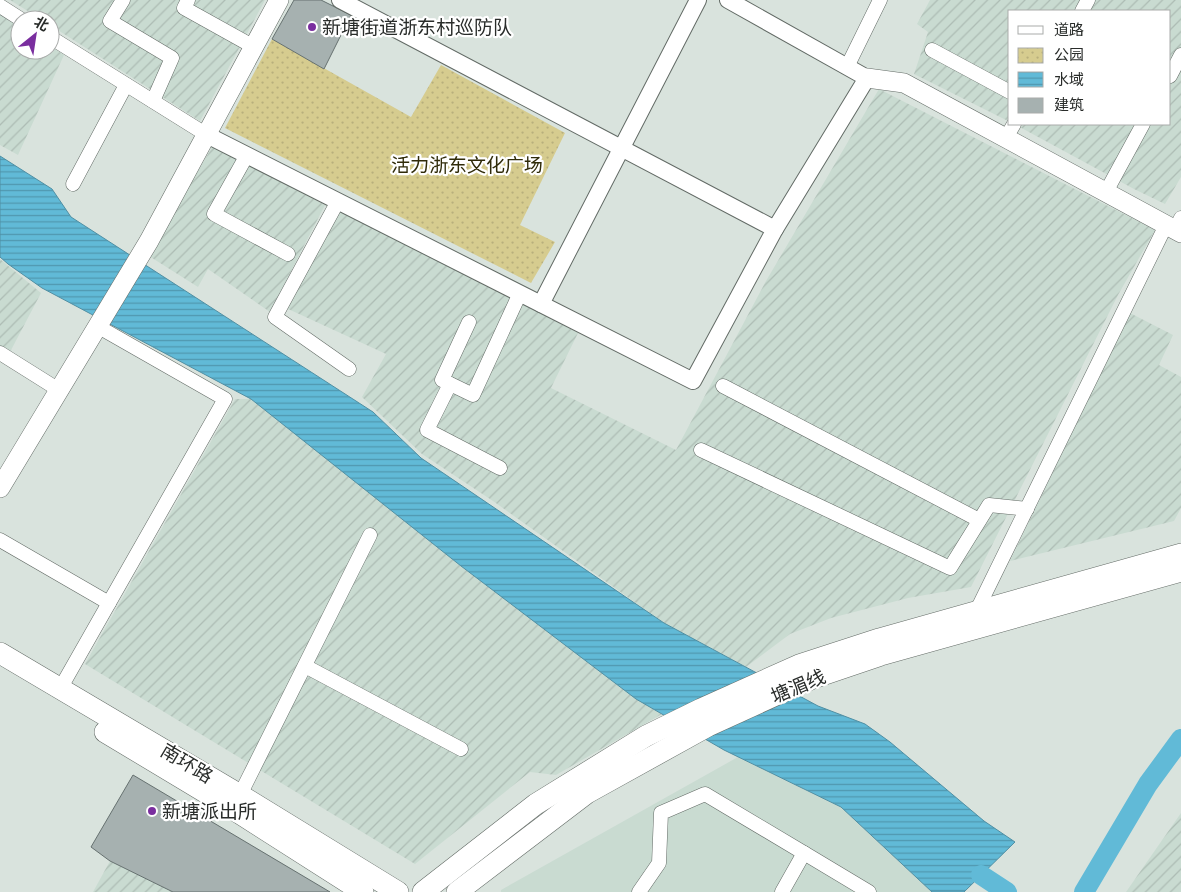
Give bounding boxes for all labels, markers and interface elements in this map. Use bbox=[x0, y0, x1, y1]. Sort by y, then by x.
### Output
north arrow bbox=[10, 10, 60, 60]
legend bbox=[1008, 10, 1171, 125]
text: 北 bbox=[30, 11, 53, 36]
place label: 新塘街道浙东村巡防队 bbox=[322, 12, 512, 41]
text: 道路 bbox=[1054, 18, 1084, 41]
marker: 新塘街道浙东村巡防队 bbox=[306, 21, 318, 33]
text: 公园 bbox=[1054, 43, 1084, 66]
text: 水域 bbox=[1054, 68, 1084, 91]
text: 建筑 bbox=[1054, 93, 1084, 116]
park label: 活力浙东文化广场 bbox=[391, 150, 543, 179]
street label: 塘湄线 bbox=[766, 661, 830, 710]
street label: 南环路 bbox=[155, 735, 219, 790]
place label: 新塘派出所 bbox=[162, 796, 257, 825]
marker: 新塘派出所 bbox=[146, 805, 158, 817]

